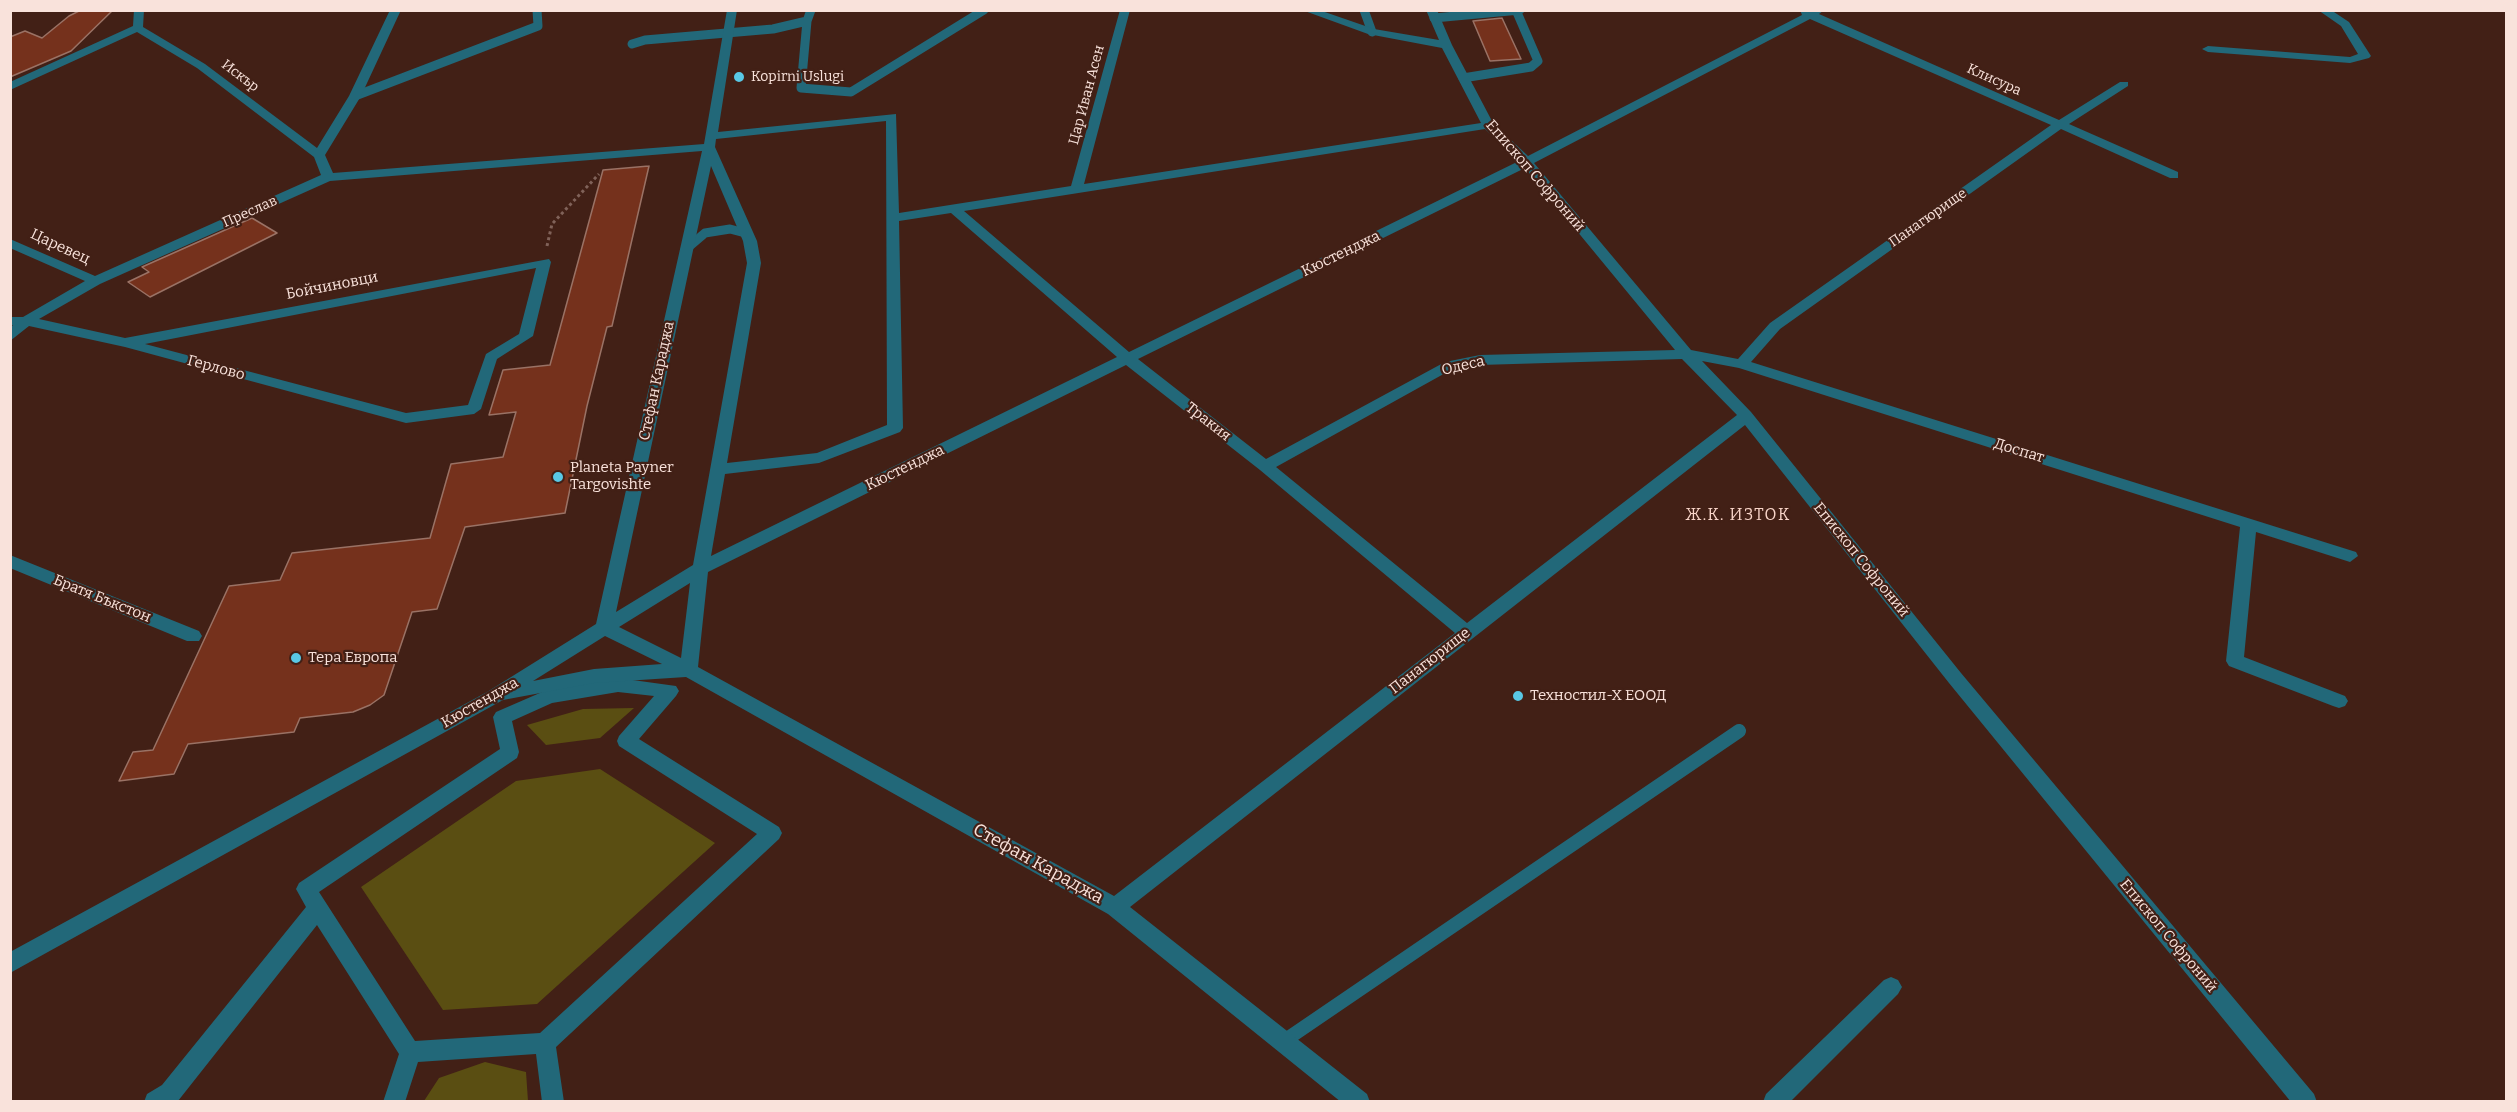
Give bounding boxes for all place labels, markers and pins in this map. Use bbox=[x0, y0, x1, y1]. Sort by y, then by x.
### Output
place label: Kopirni Uslugi bbox=[751, 69, 844, 85]
marker: Kopirni Uslugi bbox=[732, 70, 746, 84]
place label: Planeta Payner Targovishte bbox=[570, 459, 674, 494]
marker: Planeta Payner Targovishte bbox=[551, 470, 565, 484]
place label: Тера Европа bbox=[308, 649, 398, 667]
marker: Тера Европа bbox=[289, 651, 303, 665]
place label: Техностил-Х ЕООД bbox=[1530, 687, 1666, 705]
marker: Техностил-Х ЕООД bbox=[1511, 689, 1525, 703]

